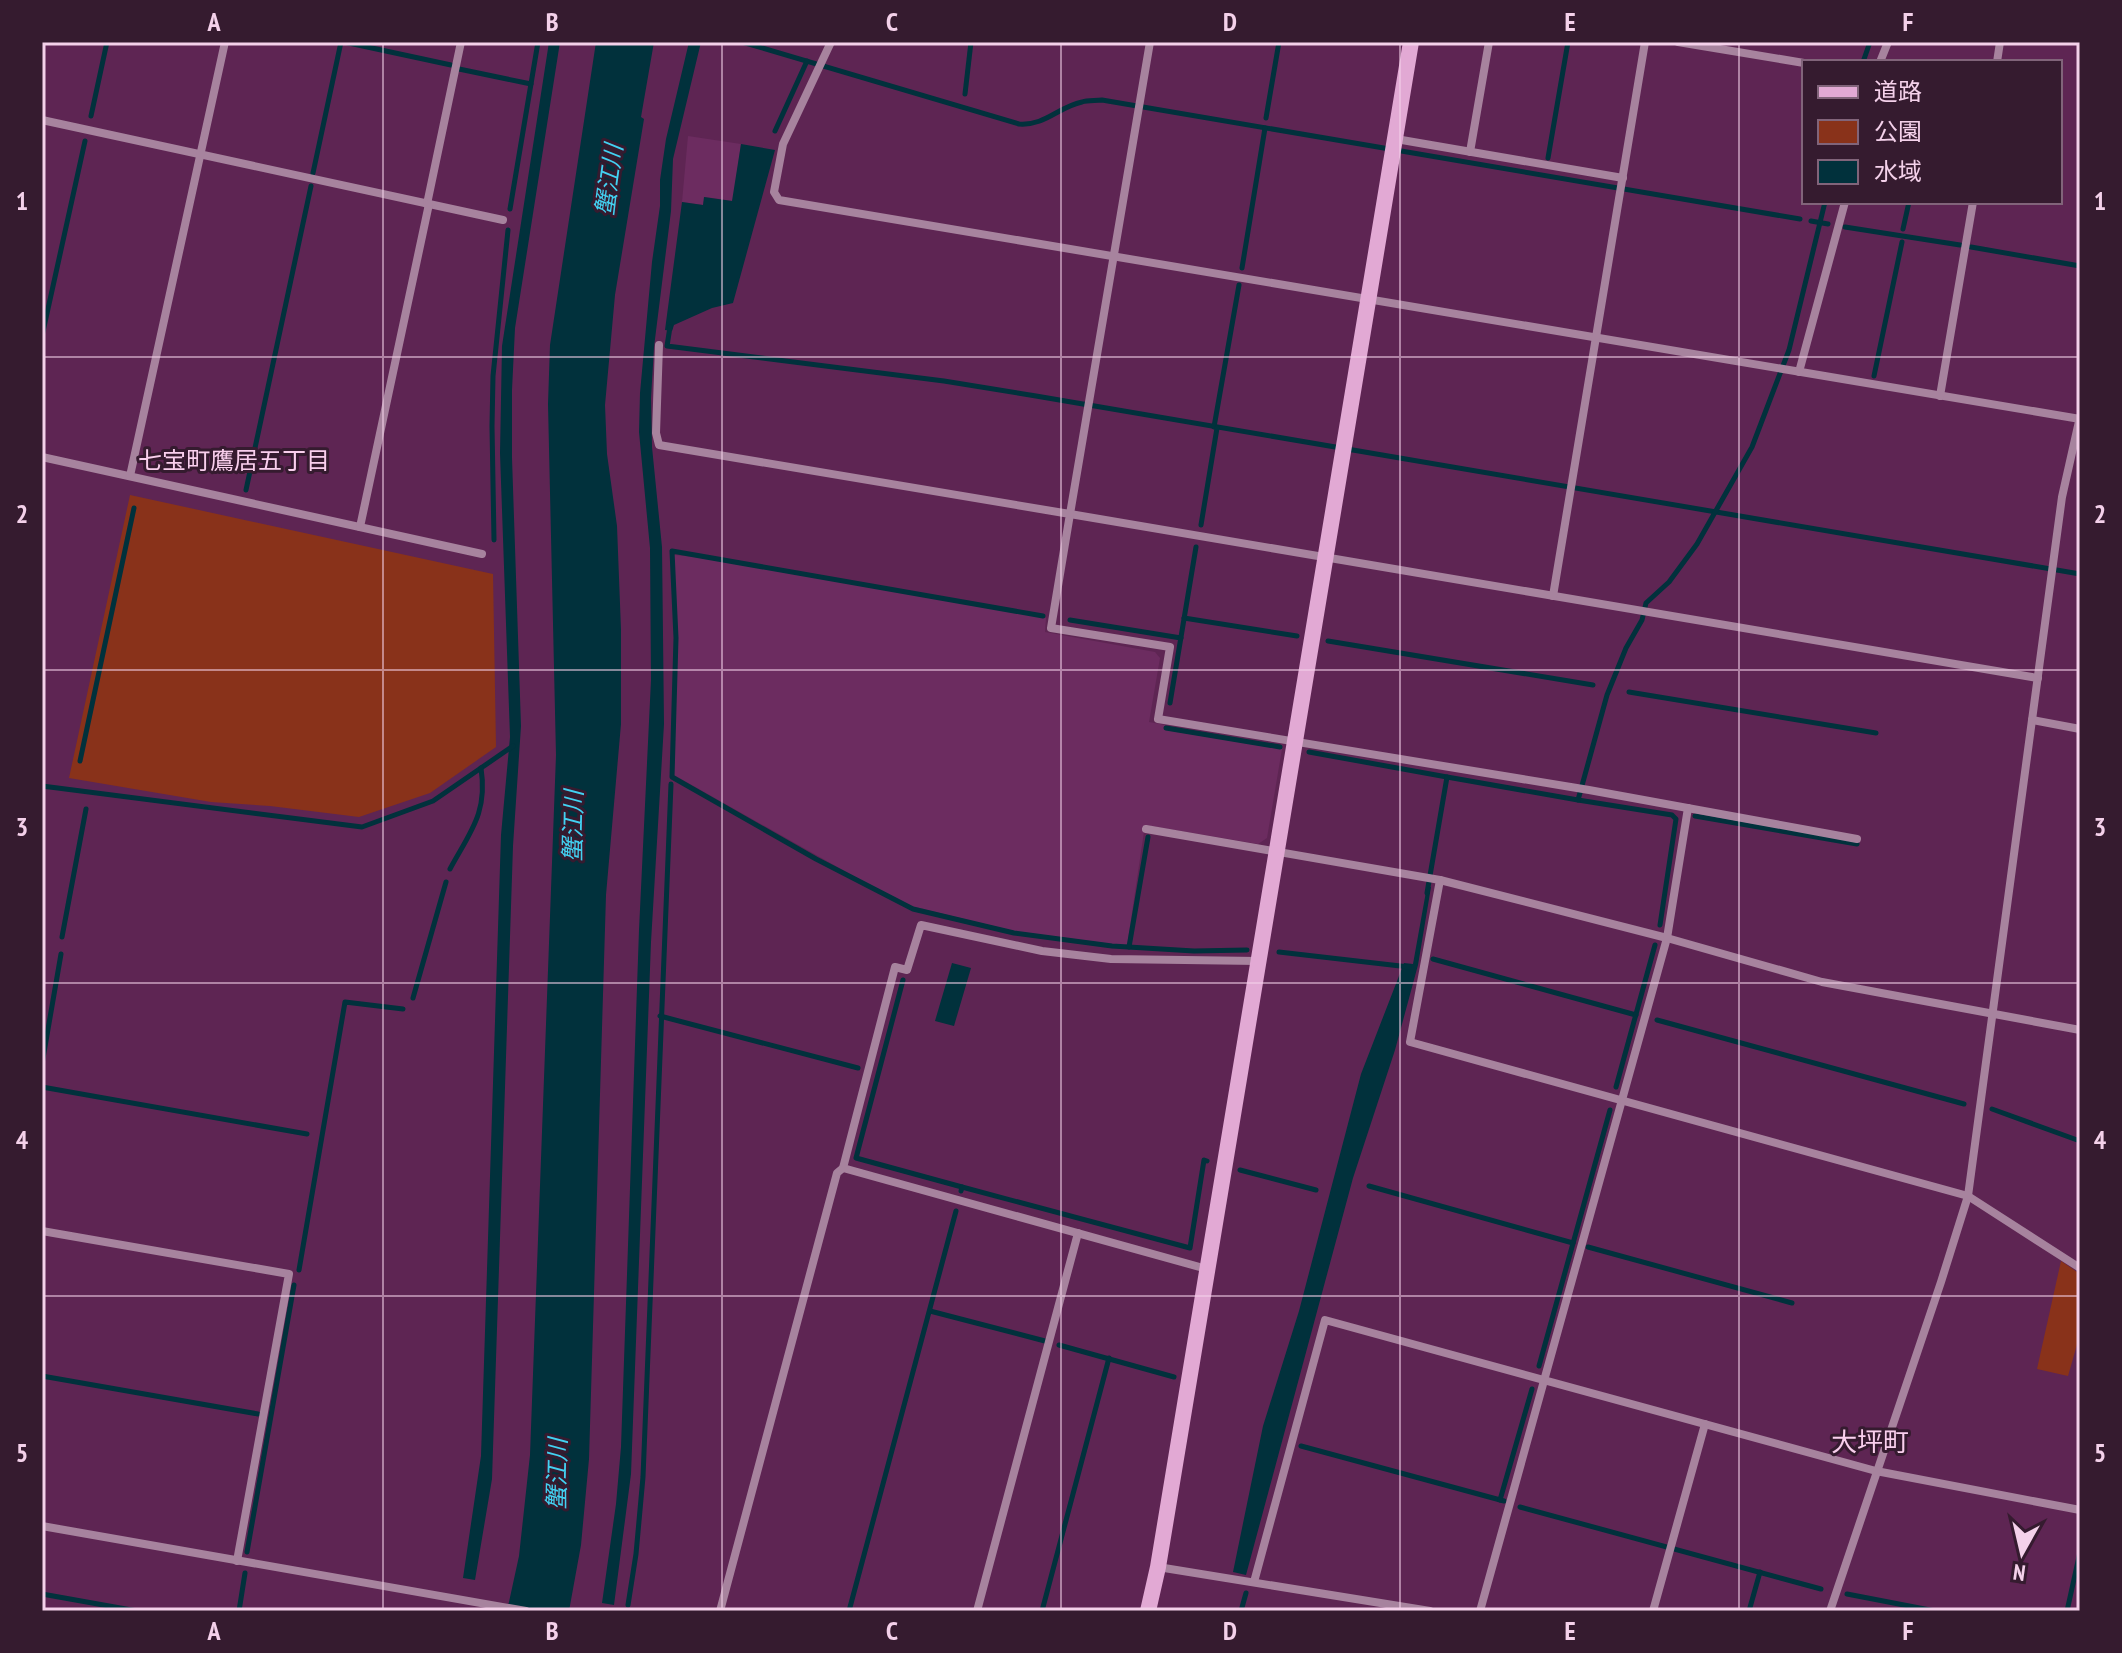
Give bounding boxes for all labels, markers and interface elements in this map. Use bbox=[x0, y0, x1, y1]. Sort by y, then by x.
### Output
text: A bbox=[206, 5, 221, 38]
text: B bbox=[546, 5, 559, 38]
text: C bbox=[886, 5, 898, 38]
text: D bbox=[1223, 5, 1237, 38]
text: E bbox=[1564, 5, 1576, 38]
text: F bbox=[1903, 5, 1914, 38]
legend bbox=[1802, 60, 2062, 204]
text: 道路 bbox=[1874, 76, 1922, 107]
text: 公園 bbox=[1874, 116, 1922, 147]
water label: 蟹江川 bbox=[589, 139, 630, 218]
text: 水域 bbox=[1874, 156, 1922, 187]
text: 1 bbox=[16, 184, 28, 217]
text: 1 bbox=[2094, 184, 2106, 217]
district label: 七宝町鷹居五丁目 bbox=[138, 445, 330, 476]
text: 2 bbox=[16, 497, 28, 530]
text: 2 bbox=[2094, 497, 2106, 530]
water label: 蟹江川 bbox=[557, 787, 589, 862]
text: 3 bbox=[16, 810, 28, 843]
text: 3 bbox=[2094, 810, 2106, 843]
text: 4 bbox=[16, 1123, 29, 1156]
text: 4 bbox=[2094, 1123, 2107, 1156]
district label: 大坪町 bbox=[1831, 1425, 1909, 1458]
water label: 蟹江川 bbox=[541, 1435, 573, 1510]
text: 5 bbox=[16, 1436, 28, 1469]
text: 5 bbox=[2094, 1436, 2106, 1469]
north arrow bbox=[1982, 1513, 2062, 1593]
text: N bbox=[2011, 1558, 2027, 1587]
text: A bbox=[206, 1614, 221, 1647]
text: B bbox=[546, 1614, 559, 1647]
text: C bbox=[886, 1614, 898, 1647]
text: D bbox=[1223, 1614, 1237, 1647]
text: E bbox=[1564, 1614, 1576, 1647]
text: F bbox=[1903, 1614, 1914, 1647]

